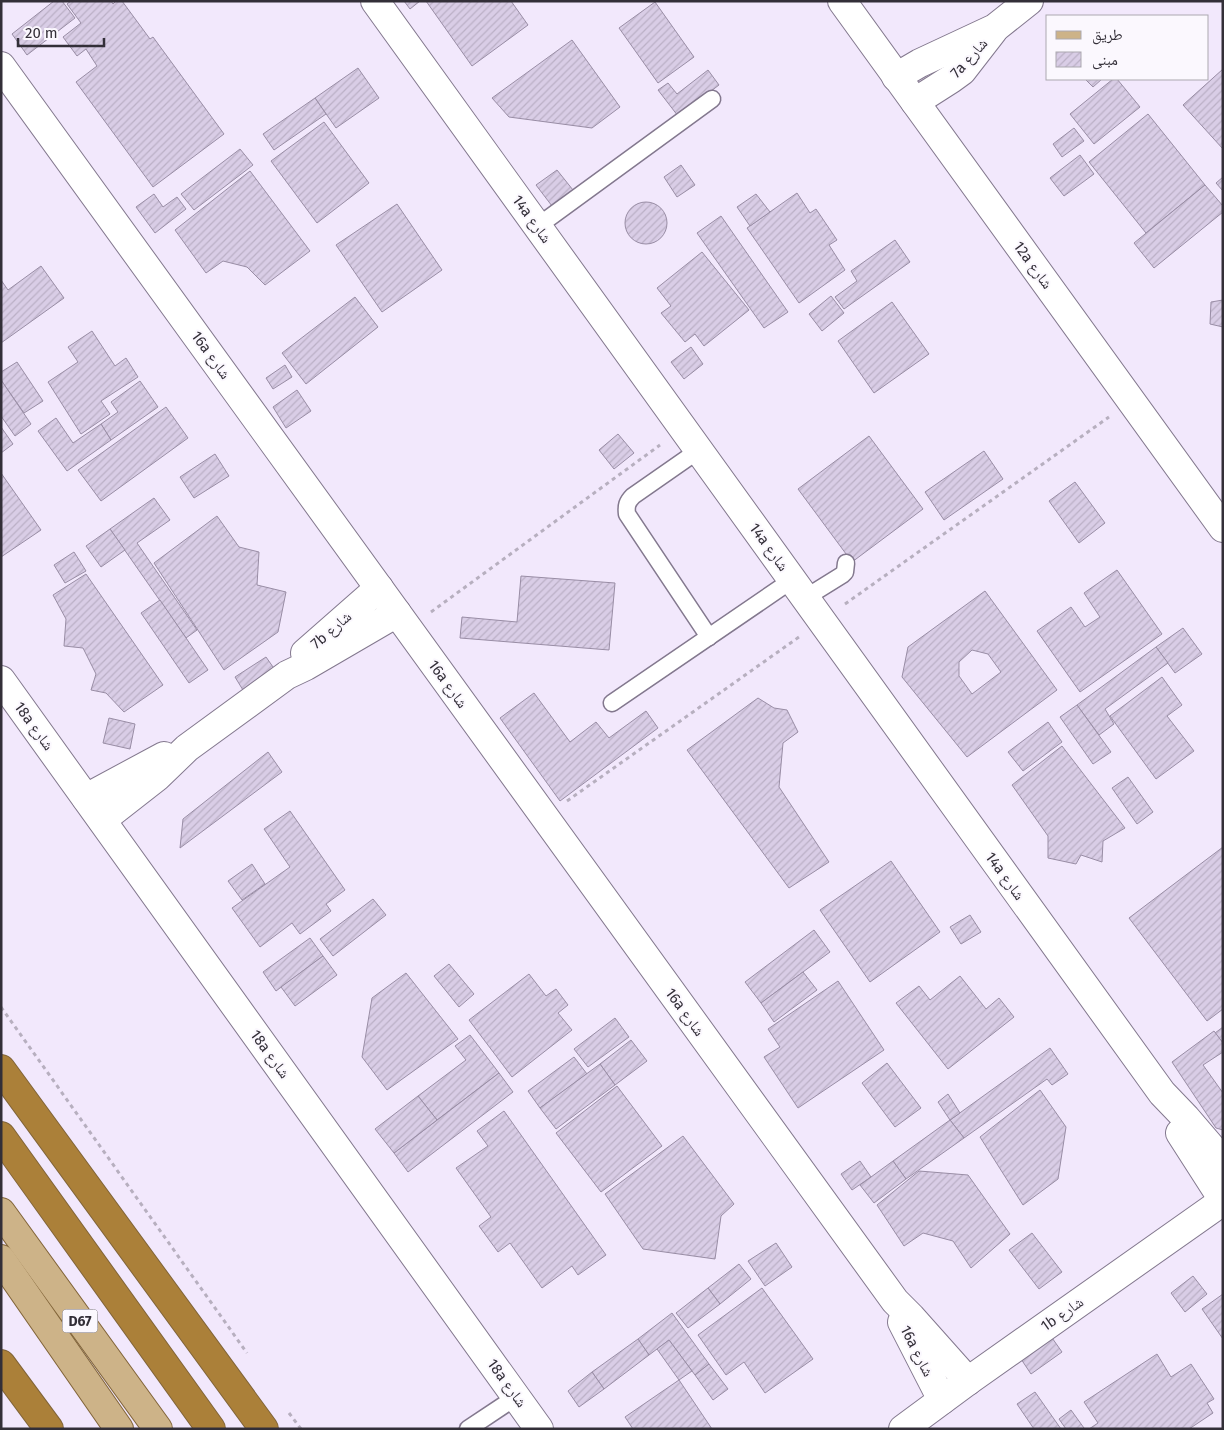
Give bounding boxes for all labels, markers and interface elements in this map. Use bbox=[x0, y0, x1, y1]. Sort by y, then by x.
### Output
scale bar bbox=[18, 15, 104, 47]
legend bbox=[1046, 15, 1209, 80]
text: 20 m bbox=[25, 24, 58, 42]
text: طريق bbox=[1092, 26, 1123, 45]
street label: 7a شارع bbox=[947, 34, 992, 82]
text: مبنى bbox=[1092, 51, 1118, 70]
street label: 14a شارع bbox=[508, 191, 556, 247]
street label: 12a شارع bbox=[1009, 238, 1056, 293]
street label: 16a شارع bbox=[187, 327, 235, 383]
street label: 14a شارع bbox=[745, 519, 793, 575]
street label: 7b شارع bbox=[307, 607, 356, 653]
street label: 16a شارع bbox=[424, 656, 472, 712]
street label: 18a شارع bbox=[10, 698, 58, 754]
street label: 14a شارع bbox=[981, 848, 1029, 904]
street label: 16a شارع bbox=[661, 984, 709, 1040]
street label: 18a شارع bbox=[246, 1026, 294, 1082]
street label: 1b شارع bbox=[1037, 1293, 1087, 1336]
road number: D67 bbox=[62, 1310, 98, 1332]
street label: 16a شارع bbox=[896, 1322, 938, 1380]
street label: 18a شارع bbox=[483, 1355, 531, 1411]

